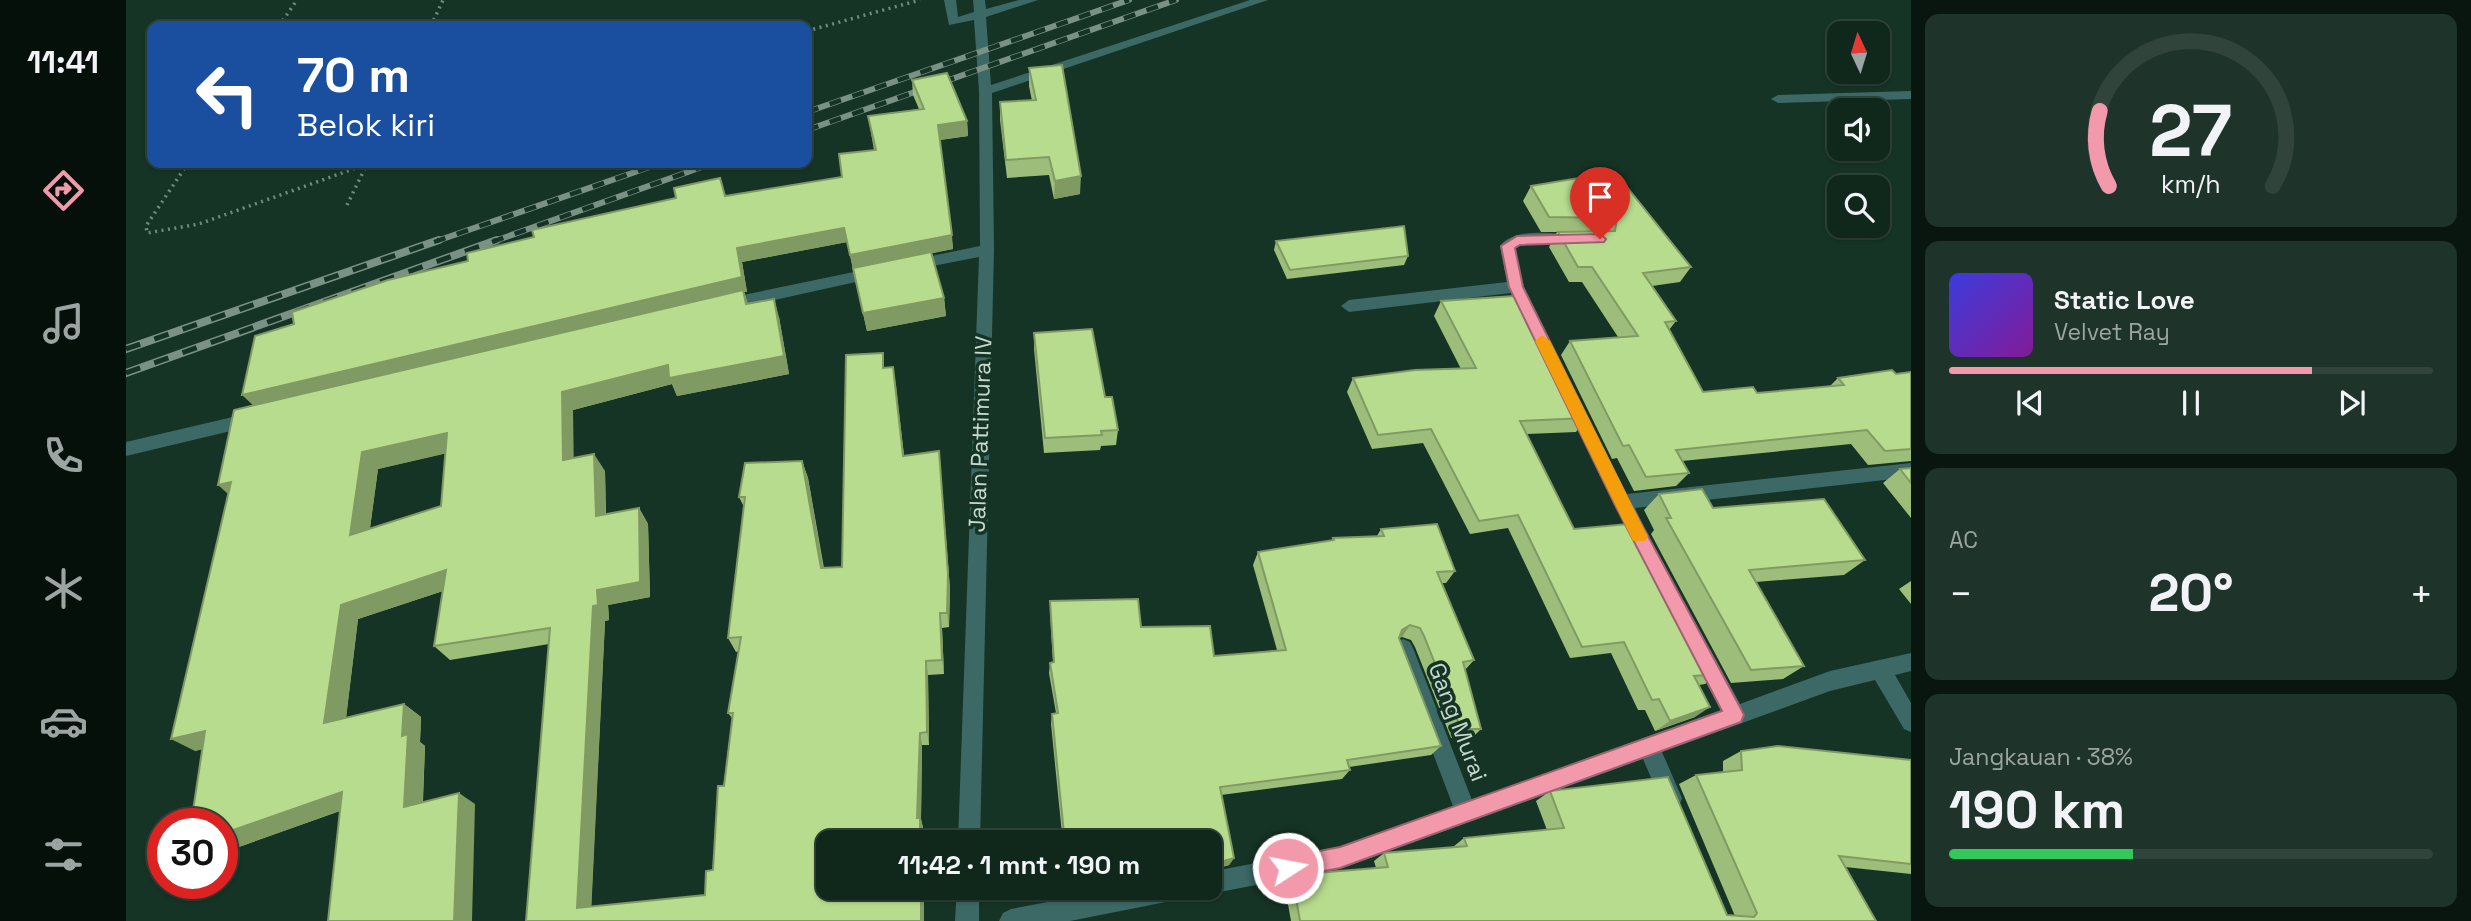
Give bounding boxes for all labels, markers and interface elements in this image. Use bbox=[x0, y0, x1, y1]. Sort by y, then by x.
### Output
north arrow bbox=[1827, 21, 1890, 84]
map controls bbox=[1827, 21, 1890, 238]
text: 11:41 bbox=[27, 42, 99, 82]
text: 70 m bbox=[297, 44, 410, 106]
icon: left bbox=[182, 49, 273, 140]
text: 27 bbox=[2150, 85, 2232, 178]
button: sound bbox=[1827, 98, 1890, 161]
text: Belok kiri bbox=[297, 105, 435, 145]
icon: directions bbox=[39, 166, 88, 215]
pin bbox=[1570, 167, 1630, 239]
text: km/h bbox=[2161, 168, 2221, 200]
button: search bbox=[1827, 175, 1890, 238]
icon: arrive bbox=[1581, 178, 1619, 216]
text: Static Love bbox=[2054, 283, 2195, 317]
icon: music bbox=[39, 299, 88, 348]
text: Velvet Ray bbox=[2054, 317, 2170, 347]
street label: Jalan Pattimura IV bbox=[962, 335, 998, 533]
icon: previous bbox=[2011, 384, 2049, 422]
icon: pause bbox=[2172, 384, 2210, 422]
icon: next bbox=[2333, 384, 2371, 422]
icon: phone bbox=[39, 431, 88, 480]
text: AC bbox=[1949, 525, 1978, 555]
text: 20° bbox=[2148, 560, 2234, 626]
icon: climate bbox=[39, 564, 88, 613]
text: − bbox=[1949, 570, 1973, 618]
text: + bbox=[2409, 570, 2433, 618]
street label: Gang Murai bbox=[1422, 659, 1494, 785]
icon: car bbox=[39, 697, 88, 746]
text: Jangkauan · 38% bbox=[1949, 742, 2133, 772]
text: 190 km bbox=[1949, 777, 2125, 843]
speed limit sign: 30 bbox=[147, 808, 238, 899]
icon: filters bbox=[39, 830, 88, 879]
position arrow bbox=[1251, 831, 1325, 905]
text: 11:42 · 1 mnt · 190 m bbox=[898, 848, 1140, 882]

